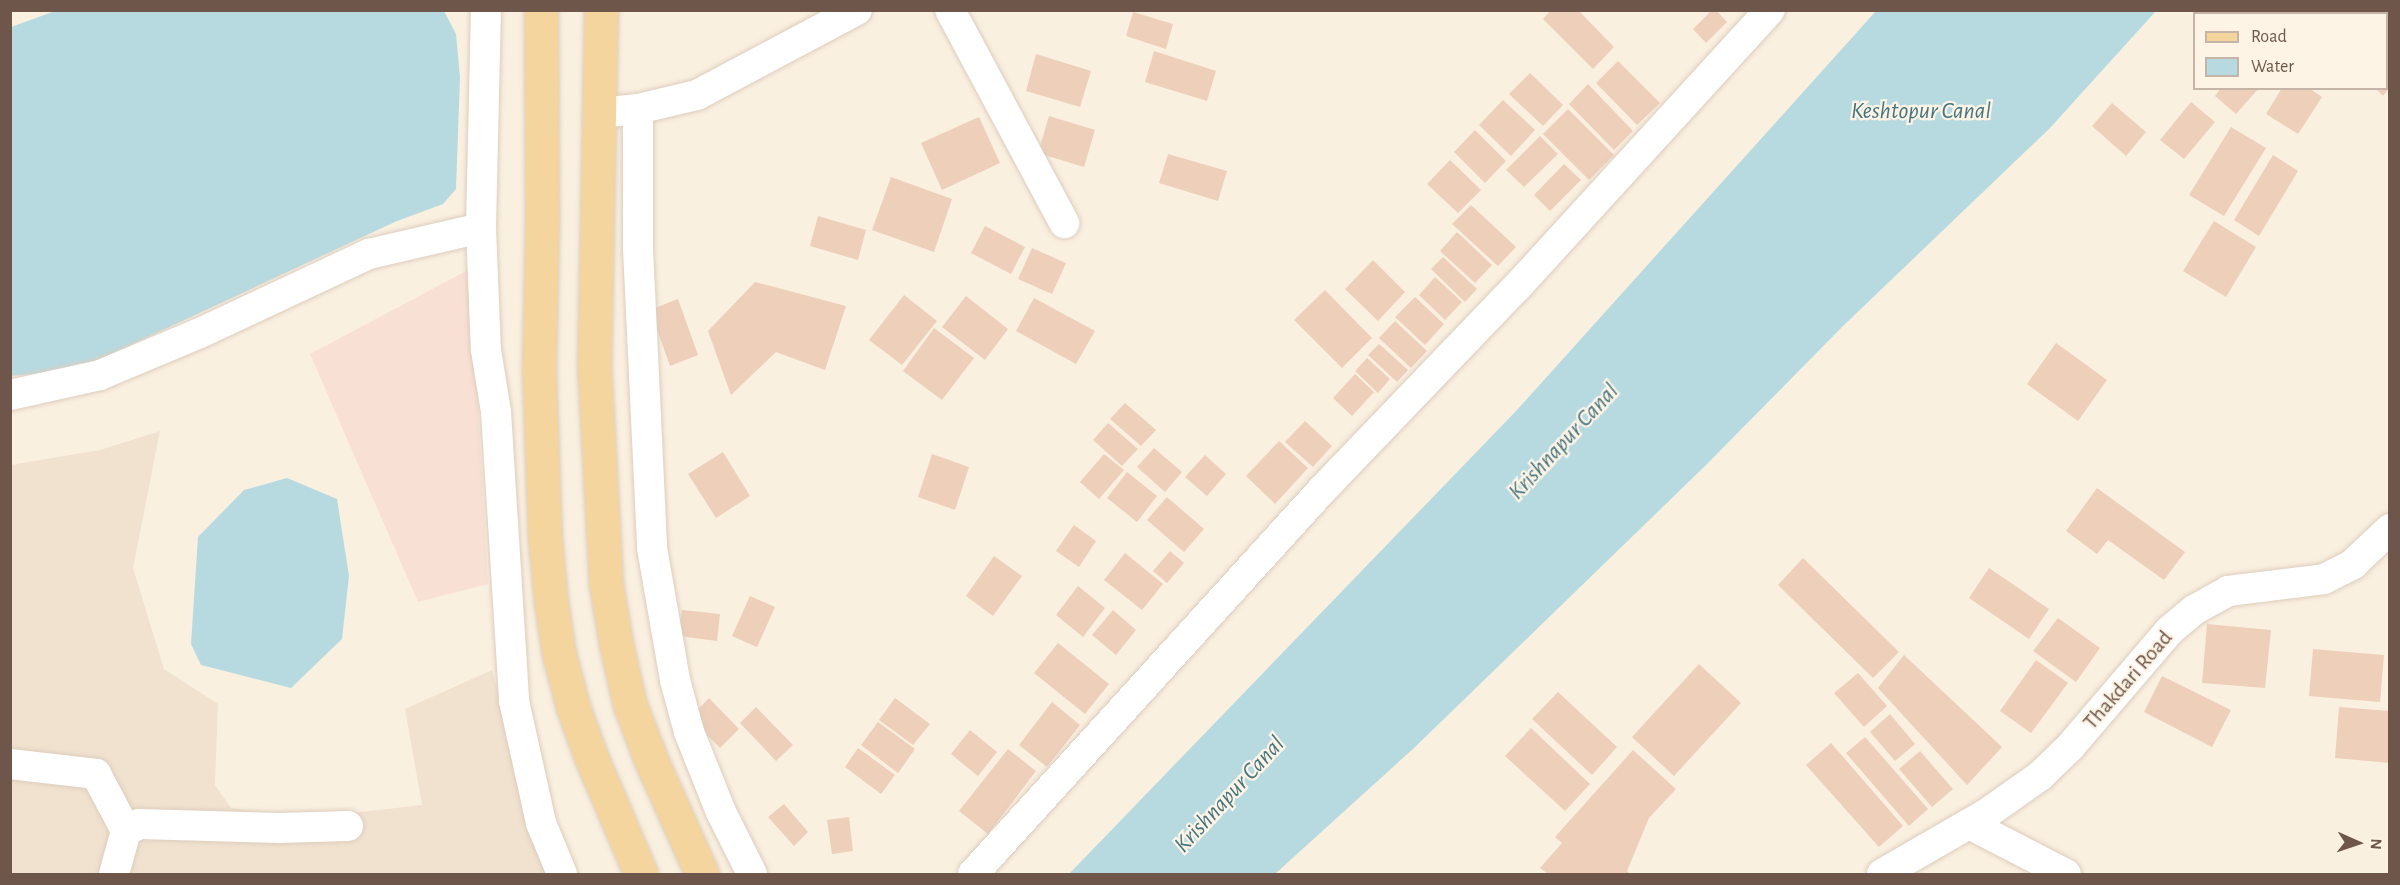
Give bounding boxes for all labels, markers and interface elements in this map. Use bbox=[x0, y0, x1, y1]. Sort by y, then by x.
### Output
legend bbox=[2193, 12, 2388, 90]
text: Road bbox=[2251, 28, 2287, 46]
text: Water bbox=[2251, 58, 2294, 76]
water label: Keshtopur Canal bbox=[1851, 98, 1991, 126]
water label: Krishnapur Canal bbox=[1503, 378, 1625, 506]
street label: Thakdari Road bbox=[2078, 625, 2178, 735]
water label: Krishnapur Canal bbox=[1169, 731, 1291, 859]
north arrow bbox=[2328, 813, 2388, 873]
text: N bbox=[2368, 838, 2384, 850]

